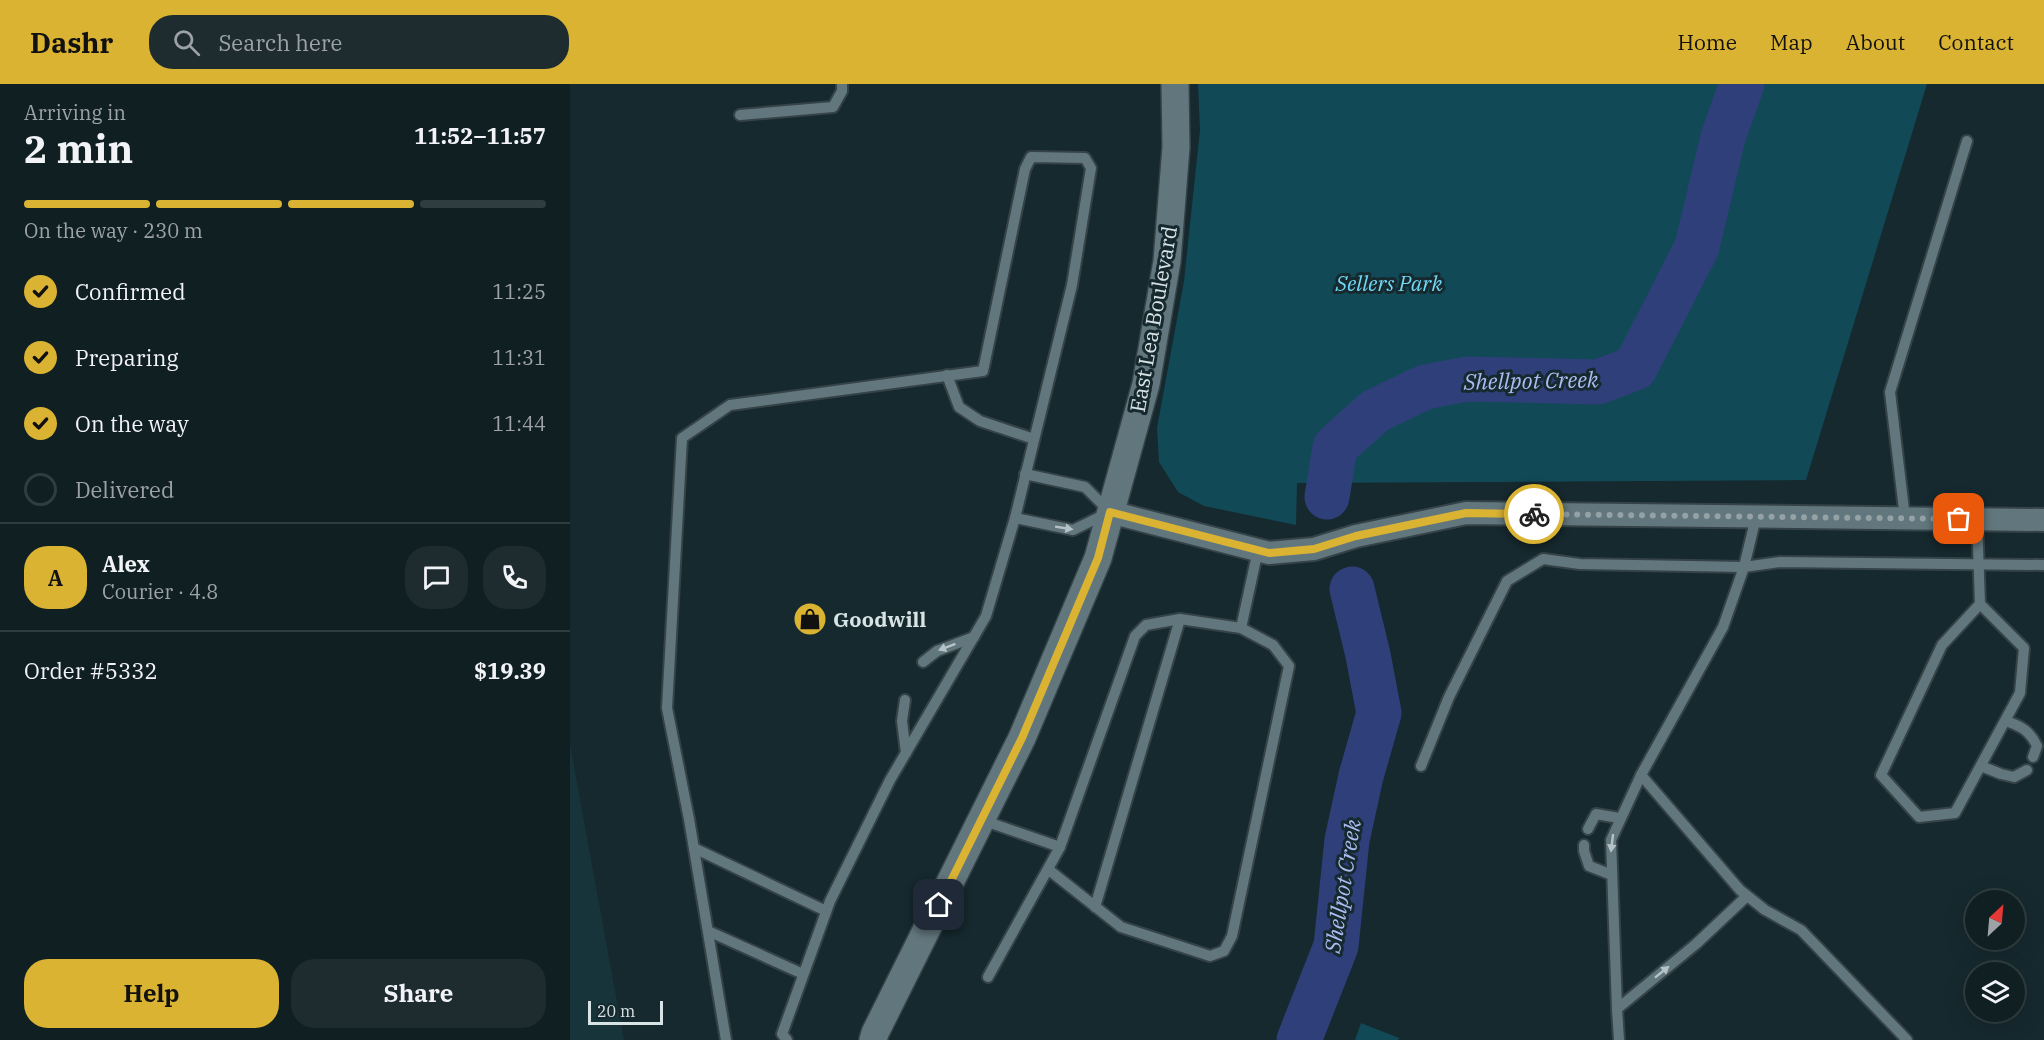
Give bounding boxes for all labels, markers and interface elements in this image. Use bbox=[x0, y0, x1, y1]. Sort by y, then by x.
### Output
search box bbox=[149, 15, 569, 69]
text: Dashr bbox=[30, 24, 113, 61]
icon: search bbox=[170, 26, 203, 59]
text: Search here bbox=[218, 28, 342, 57]
text: Home bbox=[1677, 28, 1737, 56]
text: Map bbox=[1770, 28, 1813, 56]
text: About bbox=[1846, 28, 1905, 56]
text: Contact bbox=[1938, 28, 2014, 56]
text: Arriving in bbox=[24, 99, 126, 126]
text: 11:52–11:57 bbox=[414, 121, 546, 150]
text: 2 min bbox=[24, 123, 133, 174]
text: On the way · 230 m bbox=[24, 217, 203, 244]
street label: East Lea Boulevard bbox=[1123, 224, 1183, 414]
park label: Sellers Park bbox=[1334, 269, 1443, 297]
icon: check bbox=[24, 275, 57, 308]
text: Confirmed bbox=[75, 277, 186, 306]
text: 11:25 bbox=[492, 278, 546, 305]
icon: check bbox=[24, 341, 57, 374]
text: Preparing bbox=[75, 343, 179, 372]
text: 11:31 bbox=[492, 344, 546, 371]
water label: Shellpot Creek bbox=[1462, 364, 1599, 396]
icon: check bbox=[24, 407, 57, 440]
text: On the way bbox=[75, 409, 189, 438]
text: 11:44 bbox=[492, 410, 546, 437]
text: Delivered bbox=[75, 475, 174, 504]
courier bbox=[1504, 484, 1564, 544]
pin bbox=[1933, 493, 1984, 544]
icon: bike bbox=[1518, 498, 1551, 531]
icon: bag bbox=[1942, 502, 1975, 535]
one-way arrow bbox=[1055, 523, 1074, 532]
button: chat bbox=[405, 546, 468, 609]
button: phone bbox=[483, 546, 546, 609]
text: Alex bbox=[102, 549, 150, 578]
text: A bbox=[48, 563, 63, 592]
text: Courier · 4.8 bbox=[102, 578, 218, 605]
shop icon: Goodwill bbox=[792, 601, 828, 637]
place label: Goodwill bbox=[833, 605, 926, 633]
one-way arrow bbox=[938, 643, 956, 652]
text: Order #5332 bbox=[24, 656, 158, 685]
text: $19.39 bbox=[474, 656, 546, 685]
water label: Shellpot Creek bbox=[1317, 817, 1367, 956]
one-way arrow bbox=[1608, 834, 1617, 853]
pin bbox=[913, 879, 964, 930]
icon: home bbox=[922, 888, 955, 921]
north arrow bbox=[1965, 890, 2025, 950]
map controls bbox=[1965, 890, 2025, 1022]
button: Help bbox=[24, 959, 279, 1028]
button: Share bbox=[291, 959, 546, 1028]
button: layers bbox=[1965, 962, 2025, 1022]
one-way arrow bbox=[1654, 965, 1670, 978]
scale bar bbox=[588, 998, 663, 1026]
text: 20 m bbox=[597, 1001, 635, 1021]

